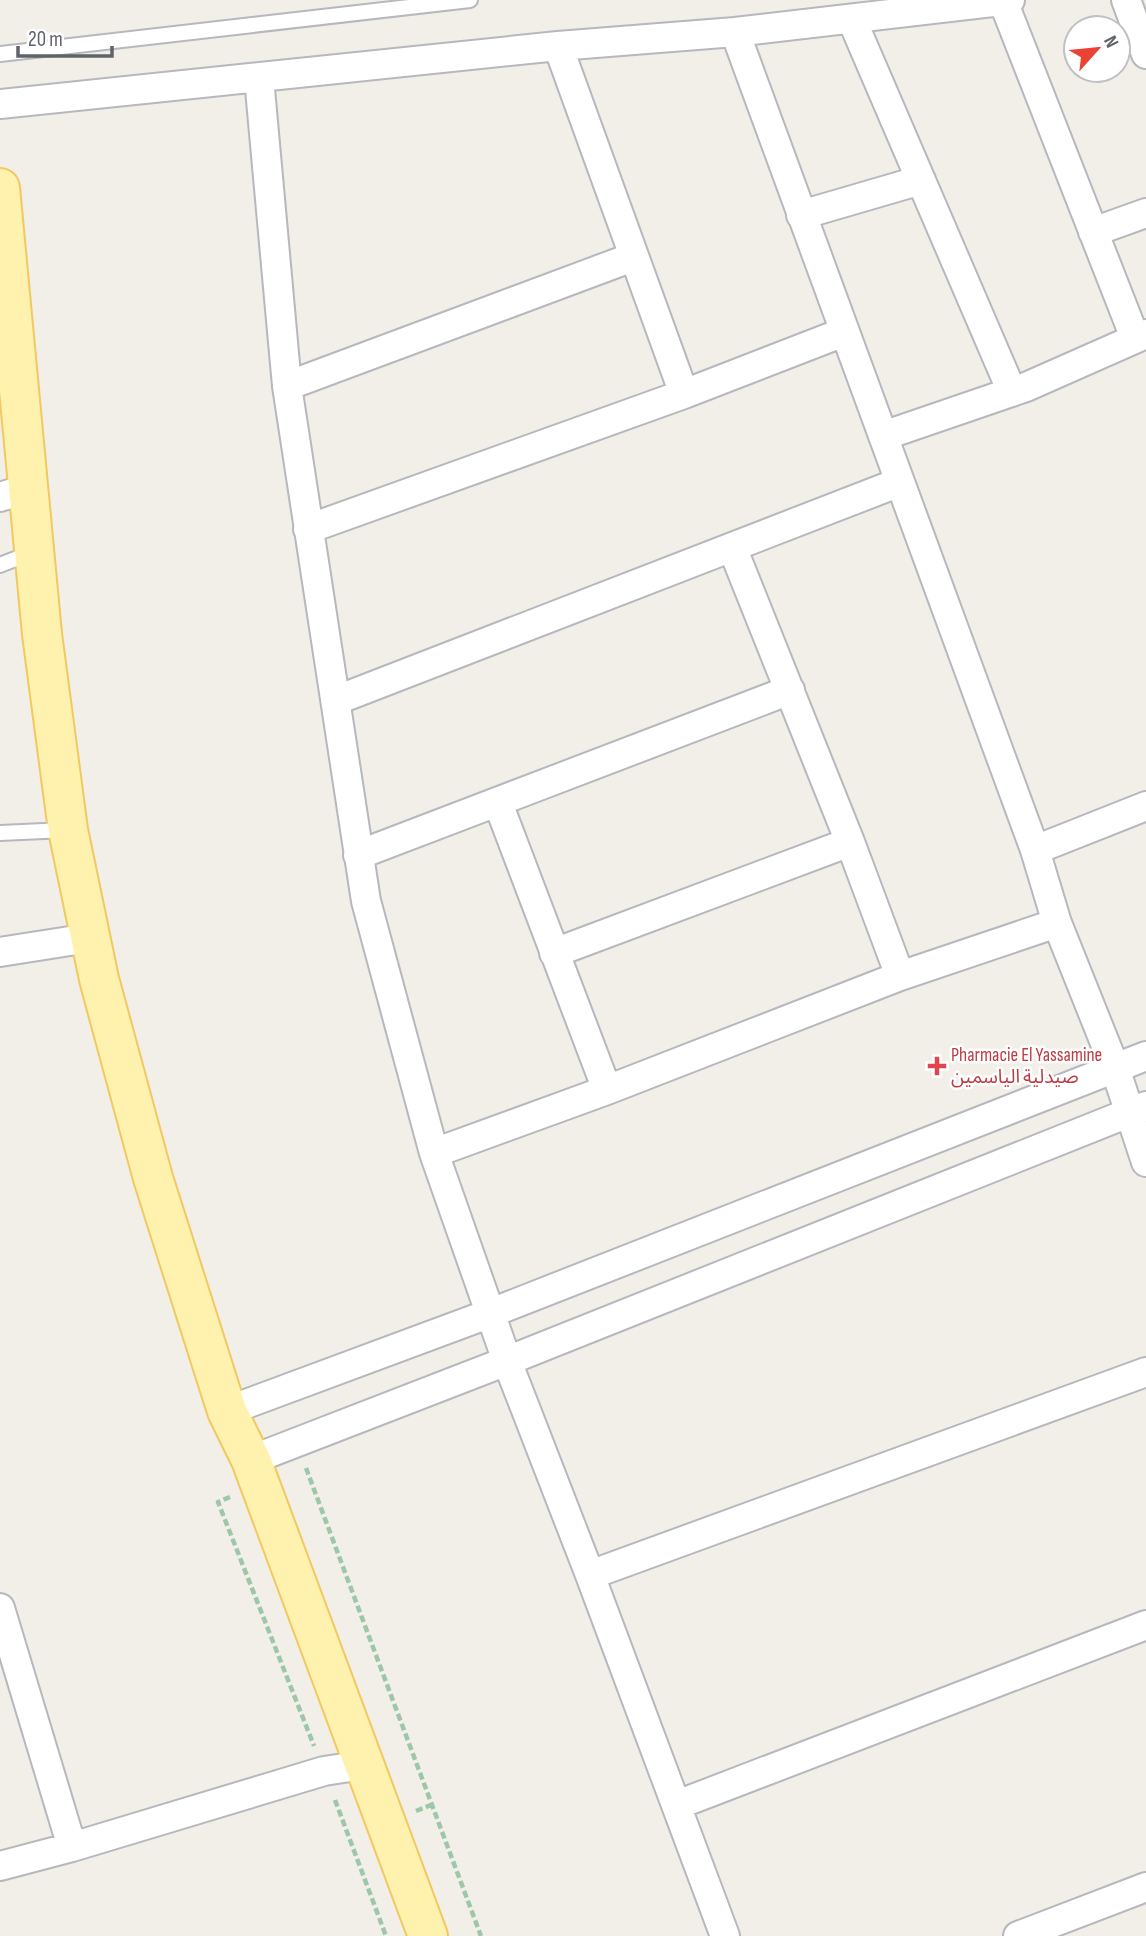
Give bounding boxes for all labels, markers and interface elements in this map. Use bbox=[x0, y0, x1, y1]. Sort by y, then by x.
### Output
scale bar bbox=[18, 14, 112, 58]
north arrow bbox=[1062, 14, 1132, 84]
text: 20 m bbox=[28, 27, 63, 52]
text: N bbox=[1098, 32, 1123, 52]
place label: Pharmacie El Yassamine صيدلية الياسمين bbox=[951, 1044, 1102, 1089]
marker: Pharmacie El Yassamine صيدلية الياسمين bbox=[929, 1058, 945, 1074]

